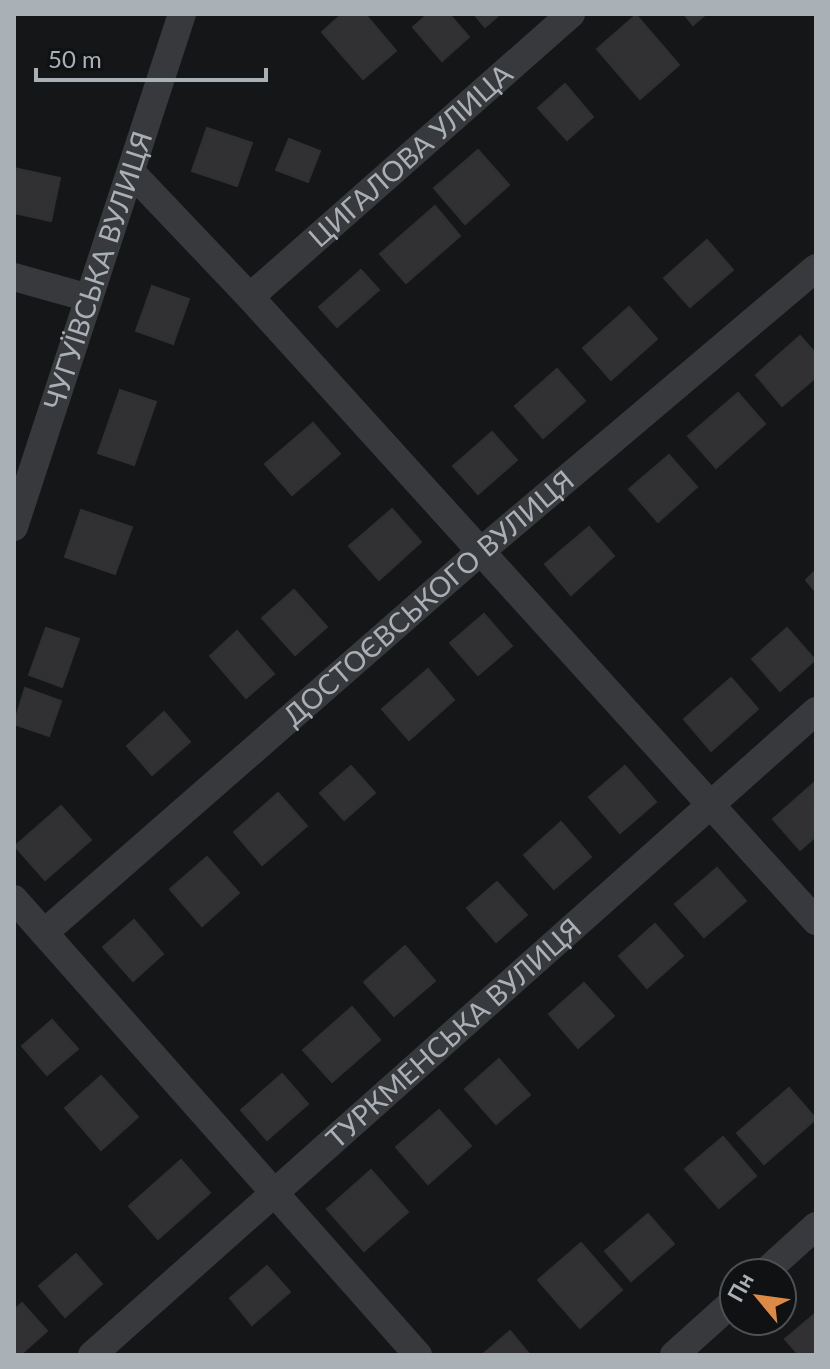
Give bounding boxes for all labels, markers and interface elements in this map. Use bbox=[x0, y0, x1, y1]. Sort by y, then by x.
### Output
scale bar bbox=[36, 32, 266, 82]
text: 50 m bbox=[48, 44, 102, 73]
street label: ЦИГАЛОВА УЛИЦА bbox=[301, 56, 519, 253]
street label: ЧУГУЇВСЬКА ВУЛИЦЯ bbox=[36, 127, 159, 414]
street label: ДОСТОЄВСЬКОГО ВУЛИЦЯ bbox=[276, 462, 580, 732]
street label: ТУРКМЕНСЬКА ВУЛИЦЯ bbox=[319, 910, 587, 1155]
north arrow bbox=[718, 1257, 798, 1337]
text: Пн bbox=[721, 1268, 759, 1306]

